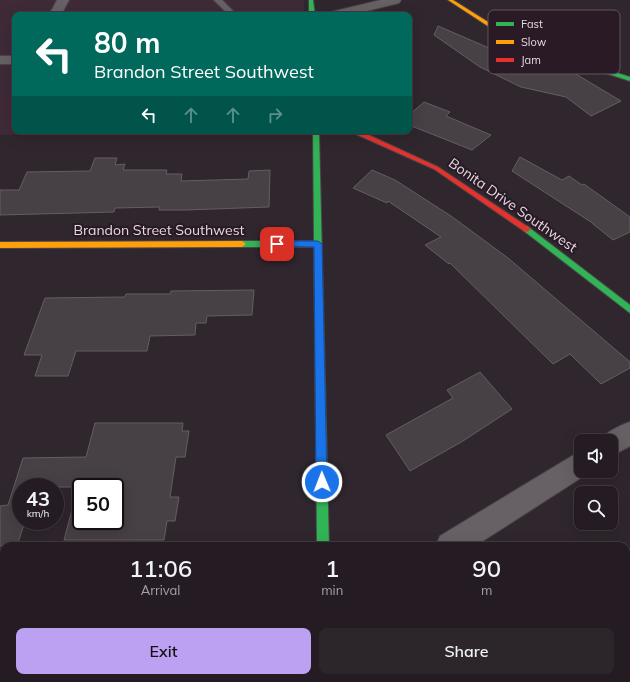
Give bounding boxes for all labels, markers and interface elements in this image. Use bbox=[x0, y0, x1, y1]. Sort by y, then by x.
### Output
legend bbox=[488, 10, 620, 74]
text: Fast bbox=[521, 17, 543, 31]
text: 80 m bbox=[94, 25, 160, 60]
icon: left bbox=[28, 28, 80, 80]
text: Slow bbox=[521, 35, 547, 49]
text: Jam bbox=[521, 53, 541, 67]
text: Brandon Street Southwest bbox=[94, 60, 314, 83]
icon: left bbox=[138, 104, 160, 126]
icon: ahead bbox=[180, 104, 202, 126]
icon: ahead bbox=[222, 104, 244, 126]
icon: right bbox=[264, 104, 286, 126]
street label: Bonita Drive Southwest bbox=[445, 154, 581, 256]
street label: Brandon Street Southwest bbox=[73, 221, 245, 239]
pin bbox=[260, 227, 294, 261]
icon: arrive bbox=[266, 233, 288, 255]
map controls bbox=[574, 434, 618, 530]
button: sound bbox=[574, 434, 618, 478]
position arrow bbox=[301, 461, 343, 503]
speed limit sign: 50 bbox=[72, 478, 124, 530]
text: 43 bbox=[26, 486, 50, 511]
button: search bbox=[574, 486, 618, 530]
text: km/h bbox=[27, 507, 49, 520]
text: 11:06 bbox=[129, 553, 192, 583]
text: 1 bbox=[325, 553, 339, 583]
text: 90 bbox=[472, 553, 501, 583]
text: Arrival bbox=[141, 582, 180, 598]
text: min bbox=[321, 582, 343, 598]
text: m bbox=[481, 582, 492, 598]
button: Exit bbox=[16, 628, 311, 674]
button: Share bbox=[319, 628, 614, 674]

